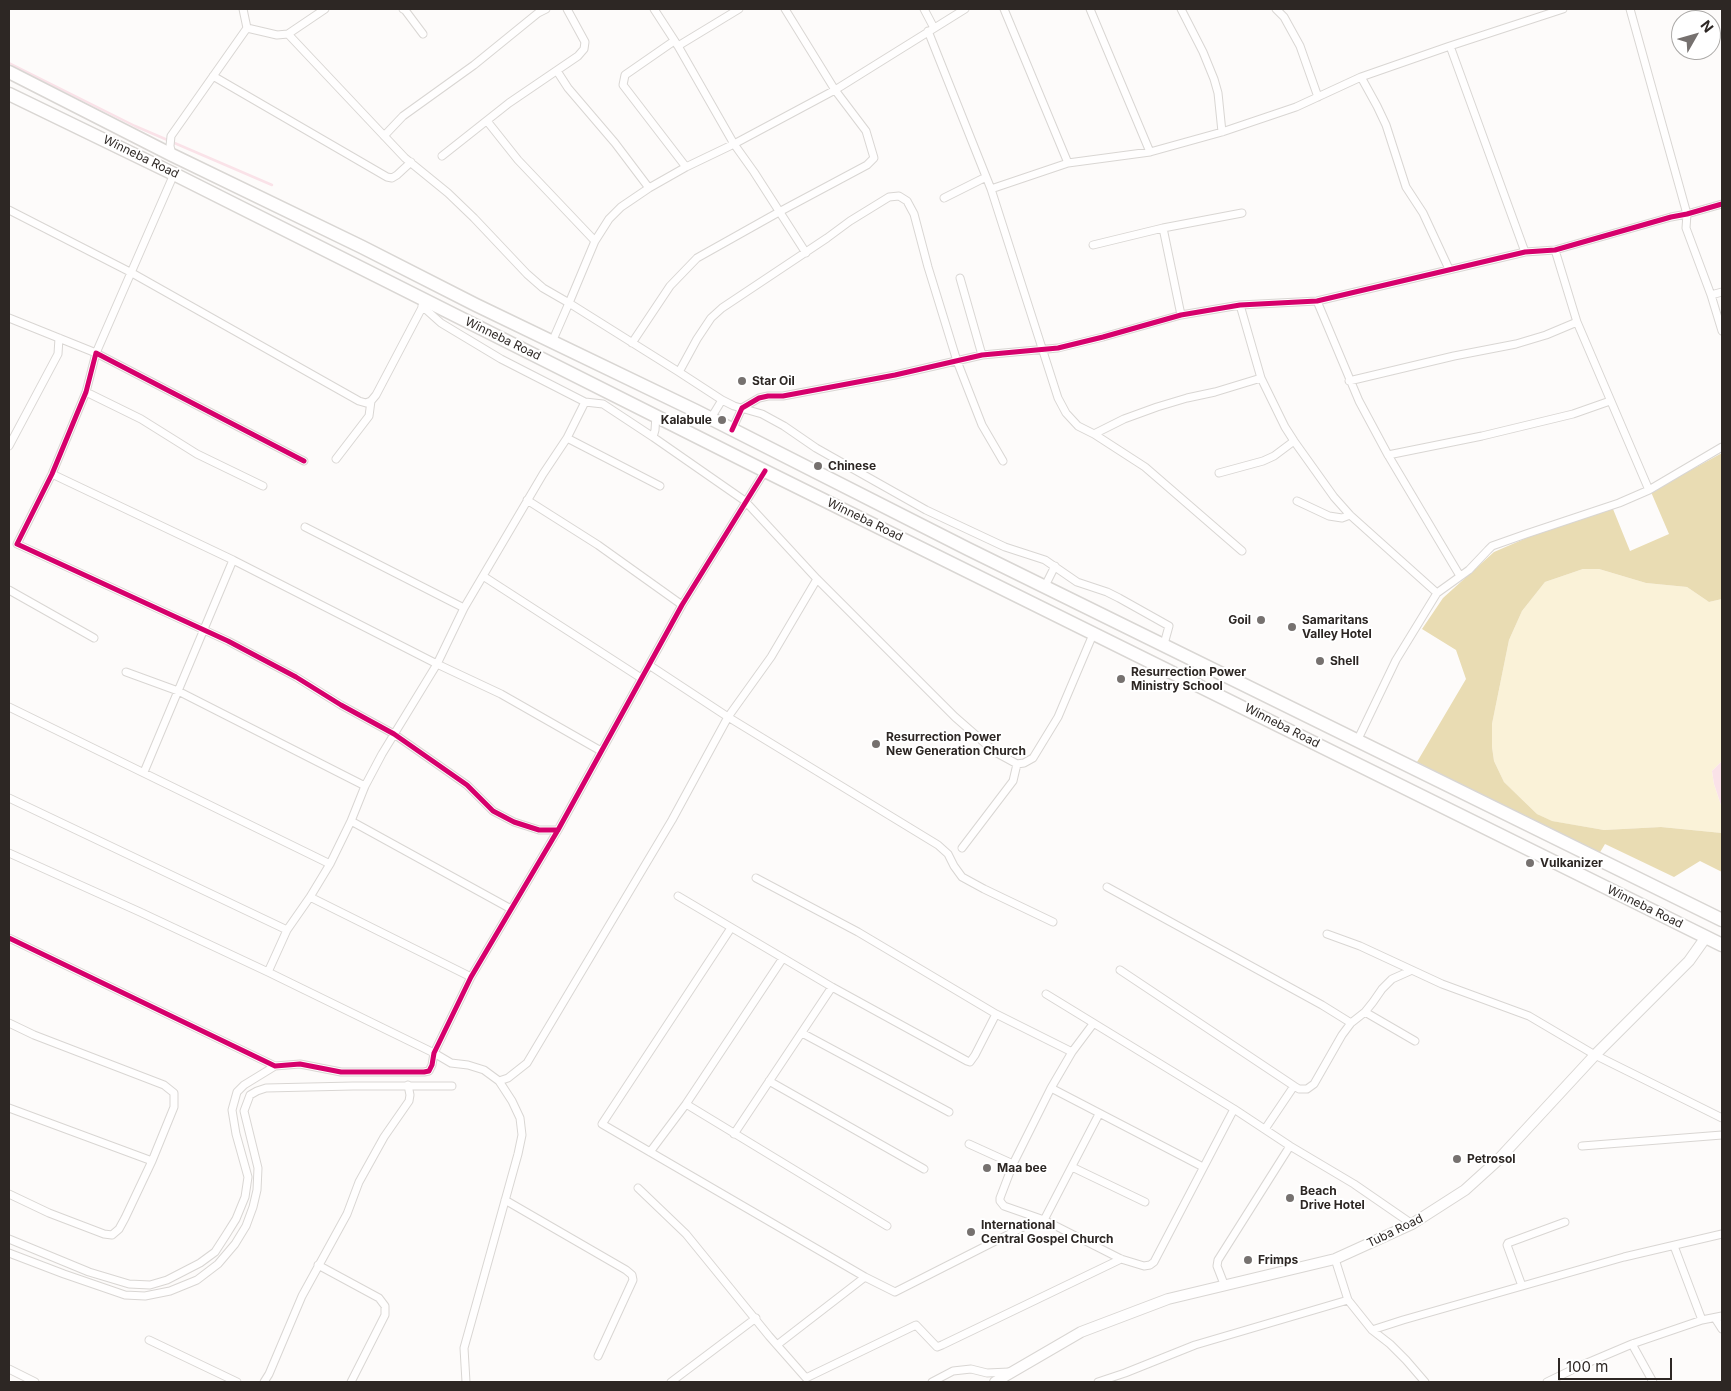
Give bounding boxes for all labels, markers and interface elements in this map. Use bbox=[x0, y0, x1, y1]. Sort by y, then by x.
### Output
north arrow bbox=[1671, 10, 1721, 60]
text: N bbox=[1697, 17, 1717, 36]
street label: Winneba Road bbox=[101, 132, 181, 182]
street label: Winneba Road bbox=[463, 314, 543, 364]
place label: Star Oil bbox=[752, 374, 795, 388]
marker: Star Oil bbox=[736, 375, 748, 387]
place label: Kalabule bbox=[661, 413, 712, 427]
marker: Kalabule bbox=[716, 414, 728, 426]
place label: Chinese bbox=[828, 459, 876, 473]
marker: Chinese bbox=[812, 460, 824, 472]
street label: Winneba Road bbox=[825, 495, 905, 545]
place label: Goil bbox=[1228, 613, 1251, 627]
place label: Samaritans Valley Hotel bbox=[1302, 613, 1372, 641]
marker: Goil bbox=[1255, 614, 1267, 626]
marker: Samaritans Valley Hotel bbox=[1286, 621, 1298, 633]
place label: Shell bbox=[1330, 654, 1359, 668]
marker: Shell bbox=[1314, 655, 1326, 667]
place label: Resurrection Power Ministry School bbox=[1131, 665, 1246, 693]
marker: Resurrection Power Ministry School bbox=[1115, 673, 1127, 685]
street label: Winneba Road bbox=[1242, 701, 1322, 751]
place label: Resurrection Power New Generation Church bbox=[886, 730, 1026, 758]
marker: Resurrection Power New Generation Church bbox=[870, 738, 882, 750]
place label: Vulkanizer bbox=[1540, 856, 1603, 870]
marker: Vulkanizer bbox=[1524, 857, 1536, 869]
street label: Winneba Road bbox=[1605, 882, 1685, 932]
place label: Petrosol bbox=[1467, 1152, 1516, 1166]
marker: Petrosol bbox=[1451, 1153, 1463, 1165]
place label: Maa bee bbox=[997, 1161, 1047, 1175]
marker: Maa bee bbox=[981, 1162, 993, 1174]
place label: Beach Drive Hotel bbox=[1300, 1184, 1365, 1212]
marker: Beach Drive Hotel bbox=[1284, 1192, 1296, 1204]
street label: Tuba Road bbox=[1365, 1211, 1425, 1251]
place label: International Central Gospel Church bbox=[981, 1218, 1114, 1246]
marker: International Central Gospel Church bbox=[965, 1226, 977, 1238]
place label: Frimps bbox=[1258, 1253, 1298, 1267]
marker: Frimps bbox=[1242, 1254, 1254, 1266]
scale bar bbox=[1561, 1348, 1675, 1380]
text: 100 m bbox=[1566, 1357, 1608, 1376]

